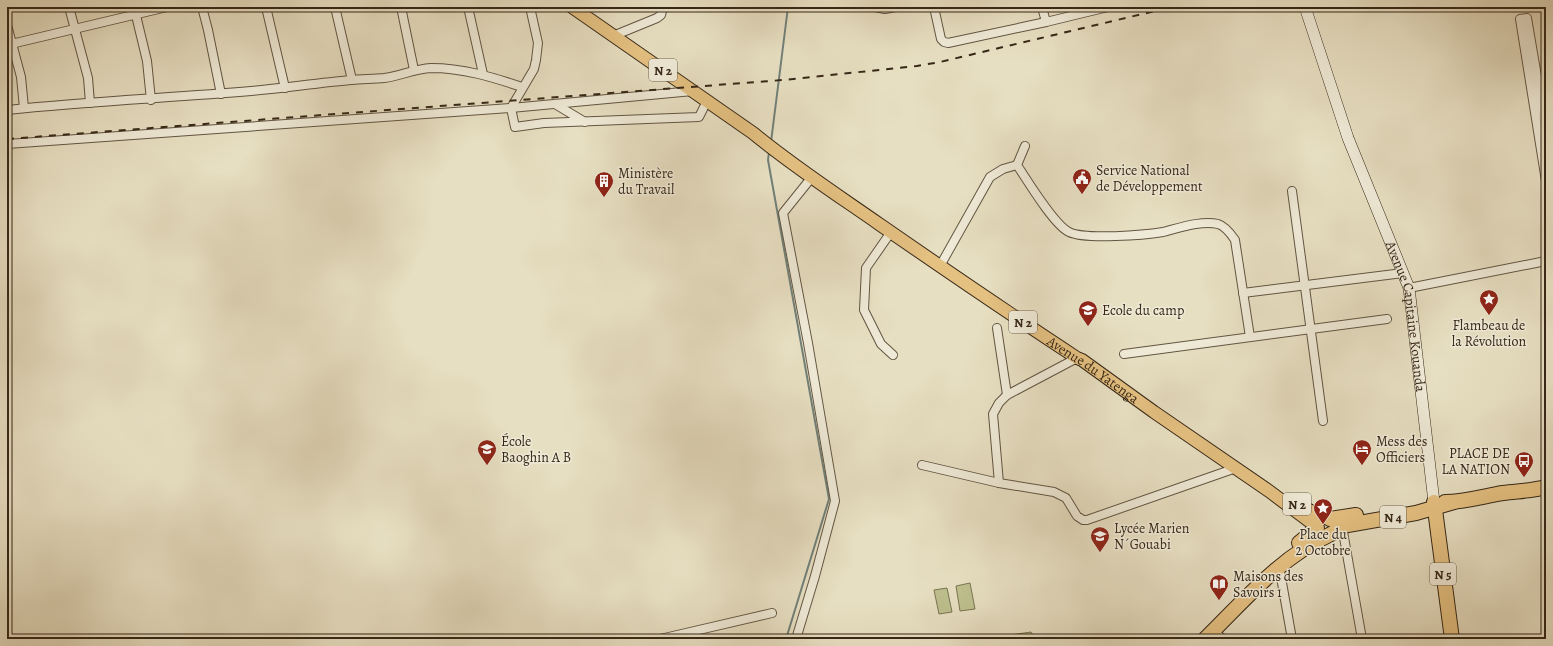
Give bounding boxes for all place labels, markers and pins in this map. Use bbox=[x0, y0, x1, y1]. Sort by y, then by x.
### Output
place label: Service National de Développement bbox=[1096, 161, 1203, 196]
place label: Ministère du Travail bbox=[618, 164, 675, 199]
public building icon: Service National de Développement bbox=[1071, 167, 1093, 195]
building icon: Ministère du Travail bbox=[593, 170, 615, 198]
place icon: Flambeau de la Révolution bbox=[1478, 288, 1500, 316]
school or university icon: Ecole du camp bbox=[1077, 299, 1099, 327]
place label: Ecole du camp bbox=[1102, 301, 1184, 320]
place label: Flambeau de la Révolution bbox=[1452, 316, 1526, 351]
place label: École Baoghin A B bbox=[501, 432, 571, 467]
place label: Mess des Officiers bbox=[1376, 432, 1427, 467]
school or university icon: École Baoghin A B bbox=[476, 438, 498, 466]
hotel icon: Mess des Officiers bbox=[1351, 438, 1373, 466]
place label: PLACE DE LA NATION bbox=[1441, 444, 1510, 479]
bus stop icon: PLACE DE LA NATION bbox=[1513, 450, 1535, 478]
place icon: Place du 2 Octobre bbox=[1312, 497, 1334, 525]
place label: Lycée Marien N´Gouabi bbox=[1114, 519, 1190, 554]
school or university icon: Lycée Marien N´Gouabi bbox=[1089, 525, 1111, 553]
place label: Place du 2 Octobre bbox=[1295, 525, 1351, 560]
place label: Maisons des Savoirs 1 bbox=[1233, 567, 1303, 602]
library icon: Maisons des Savoirs 1 bbox=[1208, 573, 1230, 601]

